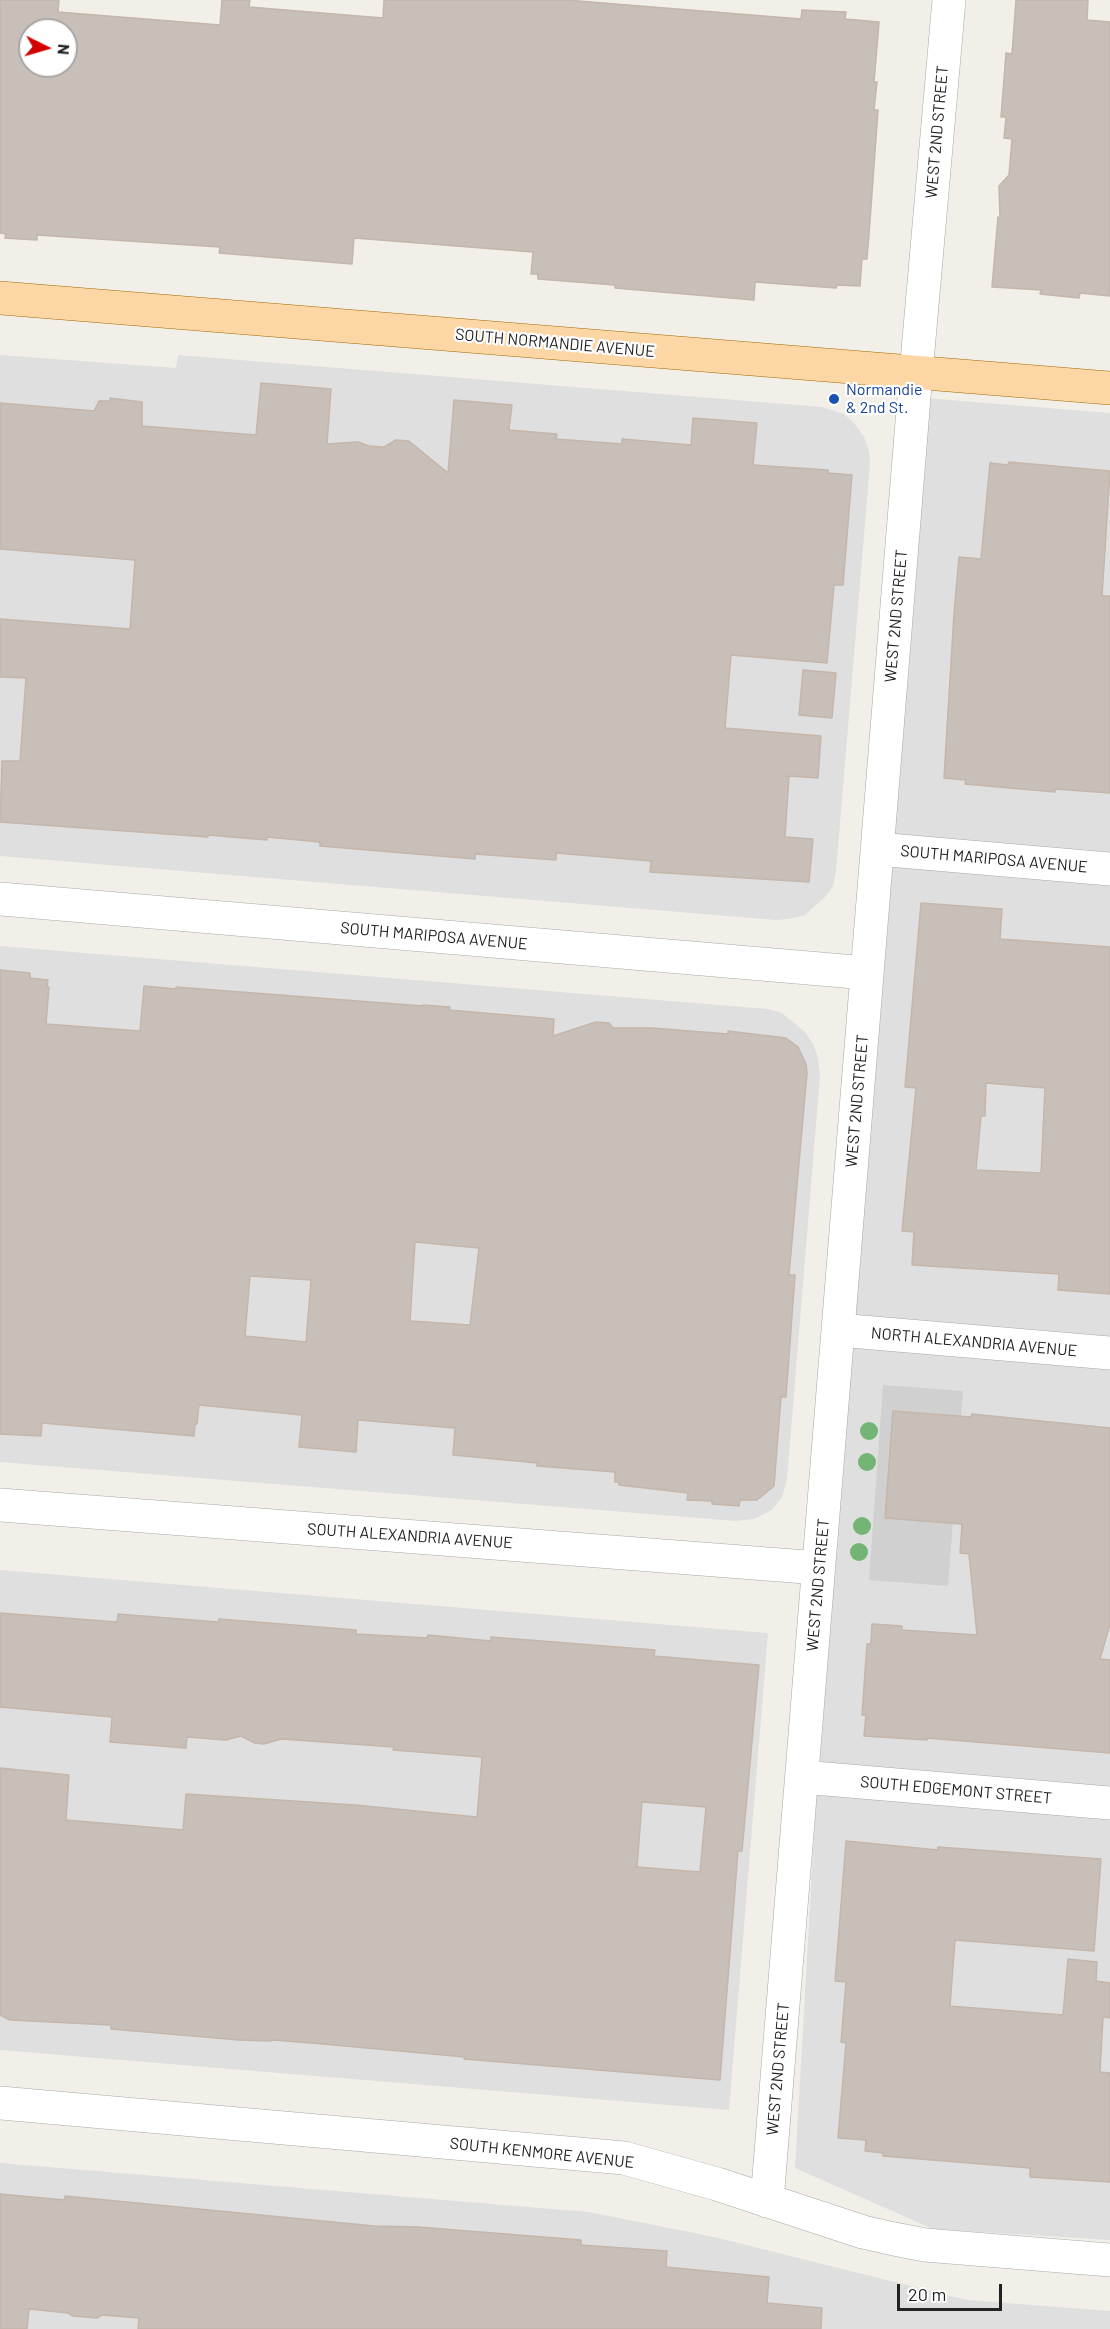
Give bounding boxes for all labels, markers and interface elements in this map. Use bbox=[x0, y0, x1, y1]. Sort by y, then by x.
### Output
north arrow bbox=[18, 18, 78, 78]
text: N bbox=[55, 43, 74, 56]
street label: WEST 2ND STREET bbox=[922, 65, 952, 199]
street label: SOUTH NORMANDIE AVENUE bbox=[454, 325, 656, 361]
place label: Normandie & 2nd St. bbox=[846, 380, 923, 418]
marker: Normandie & 2nd St. bbox=[827, 392, 841, 406]
street label: WEST 2ND STREET bbox=[881, 549, 911, 683]
street label: SOUTH MARIPOSA AVENUE bbox=[900, 841, 1088, 877]
street label: SOUTH MARIPOSA AVENUE bbox=[340, 918, 528, 954]
street label: WEST 2ND STREET bbox=[842, 1034, 872, 1168]
street label: NORTH ALEXANDRIA AVENUE bbox=[870, 1323, 1078, 1361]
street label: WEST 2ND STREET bbox=[803, 1518, 833, 1652]
street label: SOUTH ALEXANDRIA AVENUE bbox=[307, 1519, 513, 1553]
street label: SOUTH EDGEMONT STREET bbox=[859, 1772, 1053, 1808]
street label: WEST 2ND STREET bbox=[763, 2002, 793, 2136]
street label: SOUTH KENMORE AVENUE bbox=[449, 2134, 635, 2172]
scale bar bbox=[900, 2272, 1005, 2310]
text: 20 m bbox=[908, 2283, 946, 2305]

